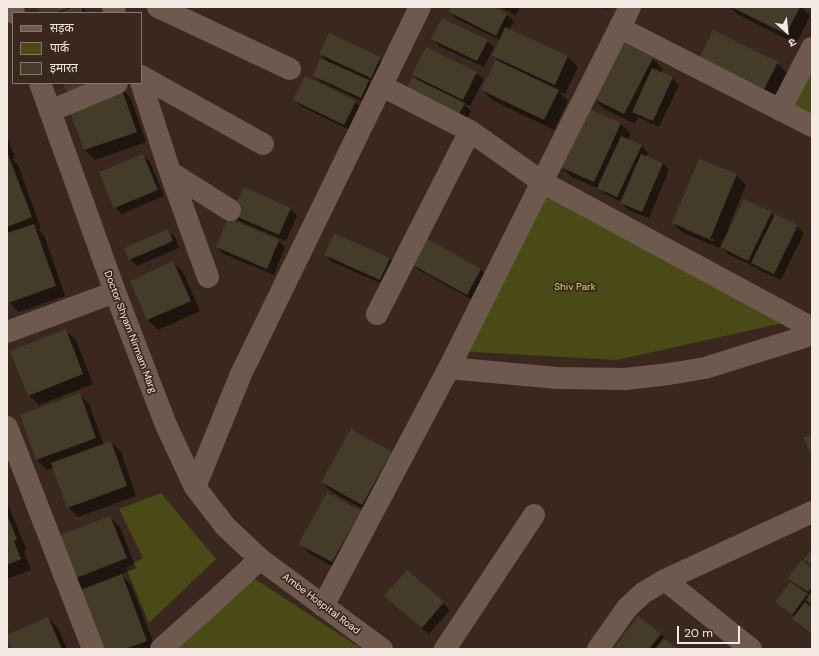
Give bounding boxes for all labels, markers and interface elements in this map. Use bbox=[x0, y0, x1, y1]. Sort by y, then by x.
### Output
legend bbox=[12, 12, 142, 84]
north arrow bbox=[767, 12, 807, 52]
text: सड़क bbox=[50, 20, 74, 36]
text: उ bbox=[786, 35, 798, 50]
text: पार्क bbox=[50, 40, 69, 56]
text: इमारत bbox=[50, 60, 78, 76]
street label: Doctor Shyam Nirmam Marg bbox=[101, 269, 159, 395]
park label: Shiv Park bbox=[554, 281, 596, 293]
street label: Ambe Hospital Road bbox=[280, 571, 362, 637]
scale bar bbox=[679, 618, 742, 644]
text: 20 m bbox=[684, 625, 713, 641]

